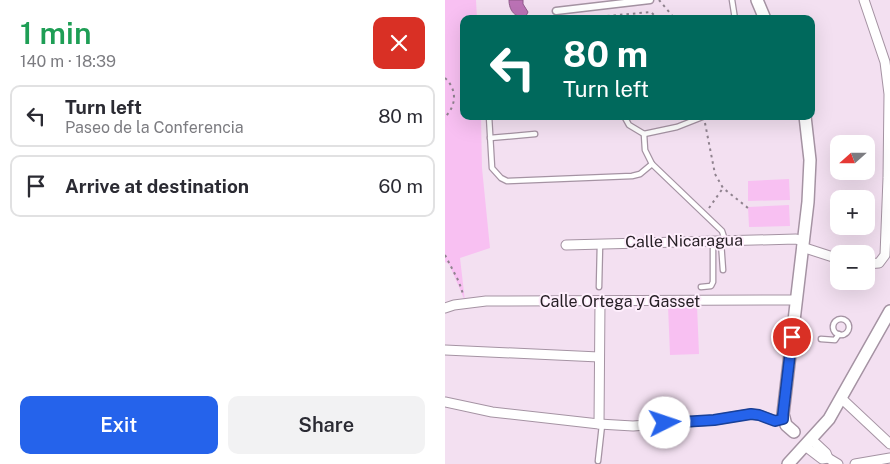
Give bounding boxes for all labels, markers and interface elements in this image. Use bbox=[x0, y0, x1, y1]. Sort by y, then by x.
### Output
text: 1 min bbox=[20, 15, 91, 51]
button: close bbox=[373, 17, 425, 69]
text: 80 m bbox=[563, 34, 648, 75]
icon: left bbox=[480, 35, 545, 100]
text: 140 m · 18:39 bbox=[20, 52, 116, 71]
text: Turn left bbox=[563, 76, 649, 102]
text: Turn left bbox=[65, 96, 142, 118]
icon: left bbox=[22, 102, 50, 130]
text: 80 m bbox=[378, 105, 423, 127]
text: Paseo de la Conferencia bbox=[65, 118, 244, 137]
north arrow bbox=[830, 135, 875, 180]
map controls bbox=[830, 135, 875, 290]
icon: arrive bbox=[22, 172, 50, 200]
text: Arrive at destination bbox=[65, 175, 249, 197]
text: 60 m bbox=[379, 175, 423, 197]
button: + bbox=[830, 190, 875, 235]
street label: Calle Nicaragua bbox=[625, 230, 743, 252]
button: − bbox=[830, 245, 875, 290]
street label: Calle Ortega y Gasset bbox=[540, 292, 700, 311]
pin bbox=[771, 316, 813, 358]
icon: arrive bbox=[778, 323, 806, 351]
button: Exit bbox=[20, 396, 218, 454]
button: Share bbox=[228, 396, 425, 454]
position arrow bbox=[638, 396, 690, 448]

